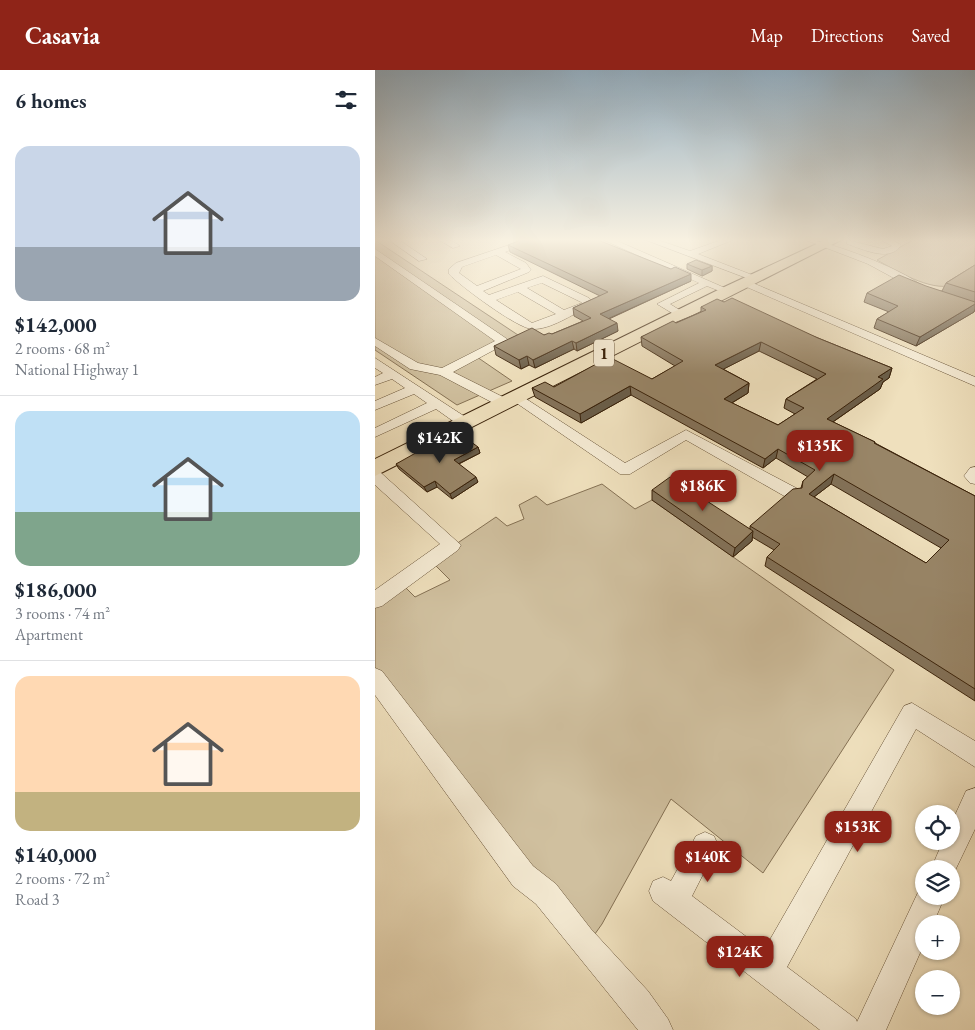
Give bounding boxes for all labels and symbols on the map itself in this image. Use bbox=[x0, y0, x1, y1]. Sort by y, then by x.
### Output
road number: 1 bbox=[594, 340, 614, 366]
pin: $142K bbox=[405, 422, 475, 464]
pin: $135K bbox=[785, 430, 855, 472]
pin: $186K bbox=[668, 470, 738, 512]
pin: $153K bbox=[823, 810, 893, 853]
pin: $140K bbox=[673, 840, 743, 883]
pin: $124K bbox=[705, 936, 775, 978]

